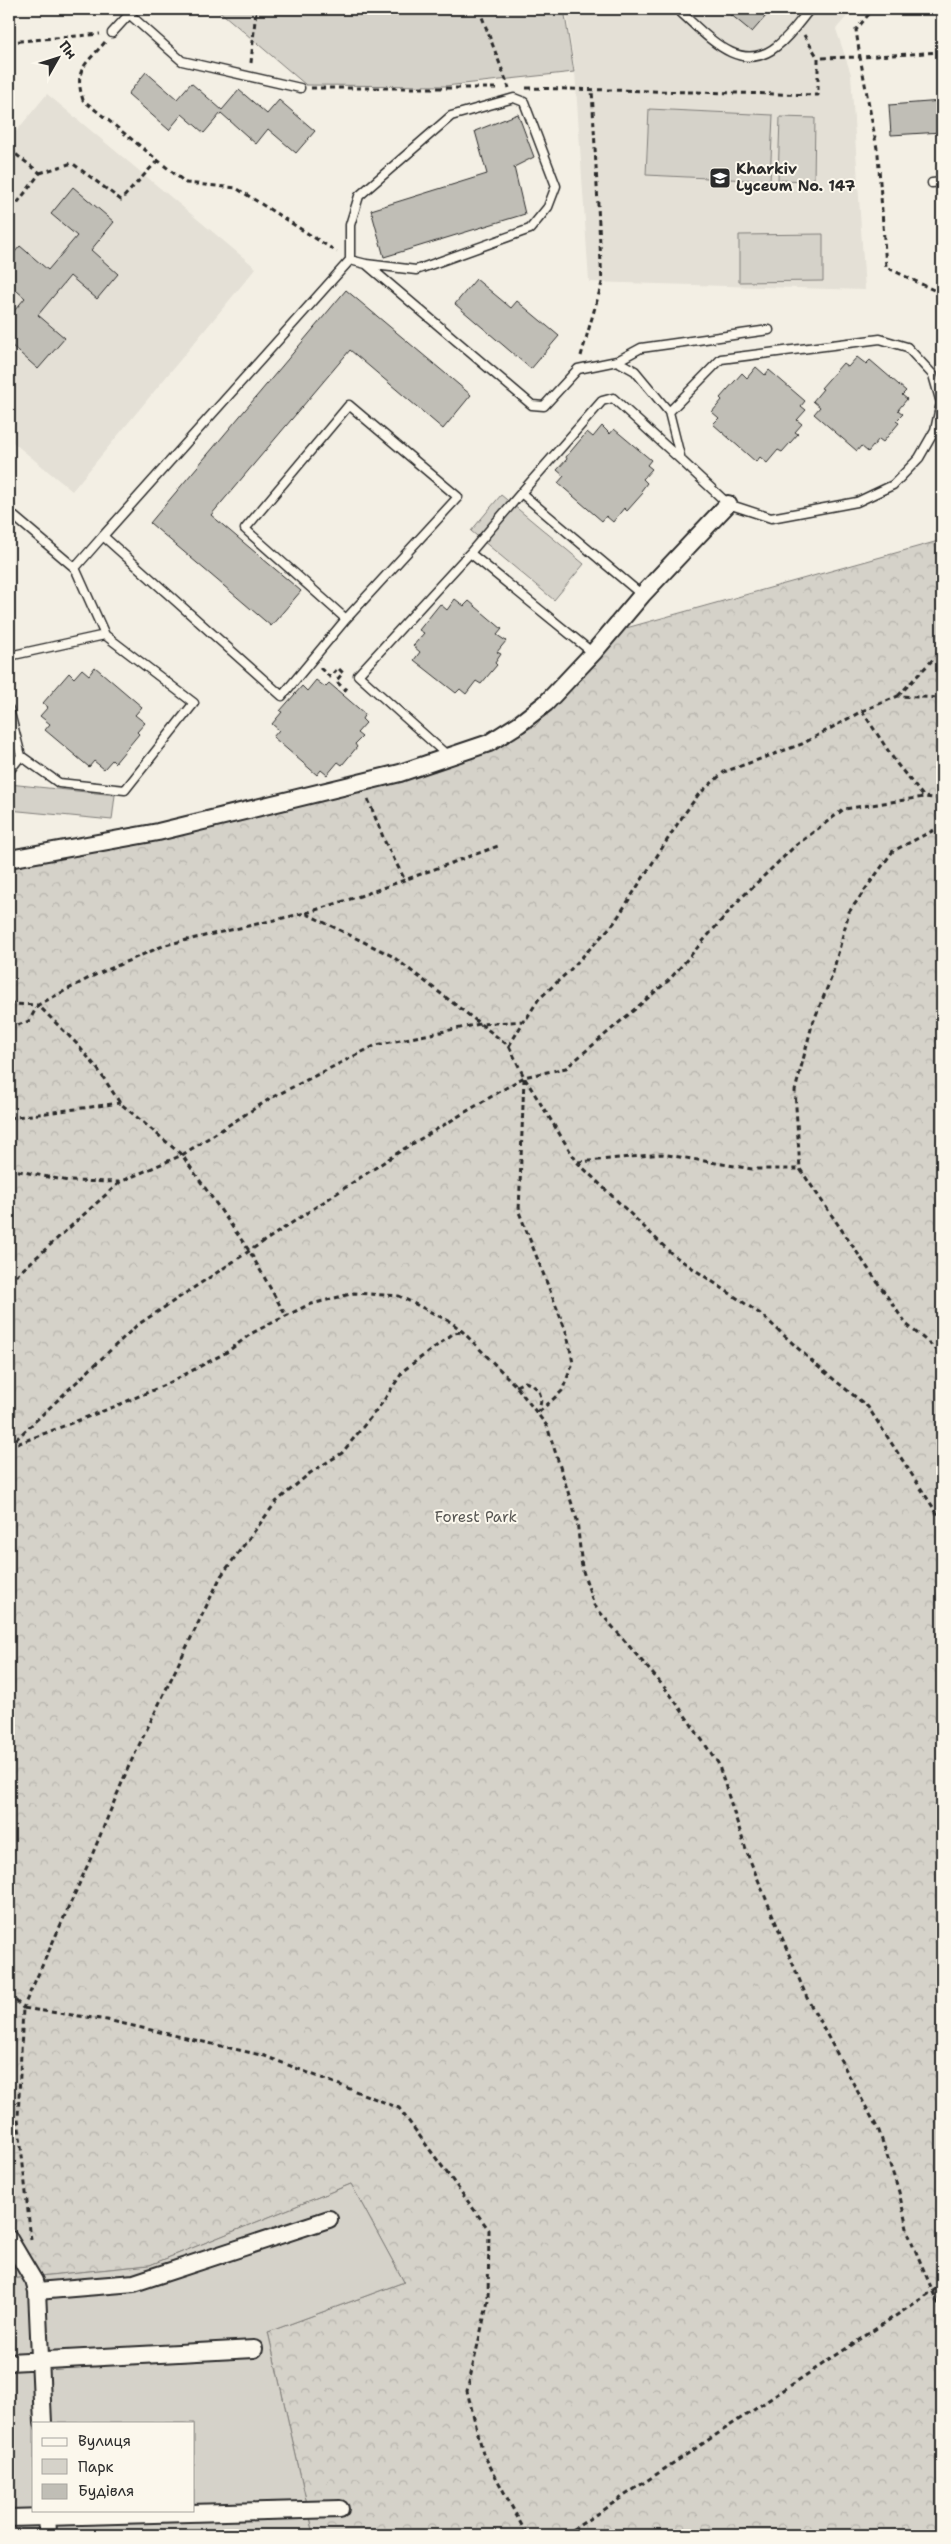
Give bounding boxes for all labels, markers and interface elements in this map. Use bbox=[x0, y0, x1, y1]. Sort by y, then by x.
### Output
north arrow bbox=[32, 32, 82, 82]
text: Пн bbox=[55, 37, 81, 63]
place label: Kharkiv Lyceum No. 147 bbox=[736, 159, 856, 196]
school or university icon: Kharkiv Lyceum No. 147 bbox=[708, 166, 732, 190]
park label: Forest Park bbox=[435, 1507, 517, 1527]
legend bbox=[32, 2422, 195, 2512]
text: Вулиця bbox=[78, 2431, 131, 2451]
text: Парк bbox=[78, 2457, 114, 2477]
text: Будівля bbox=[78, 2481, 134, 2501]

